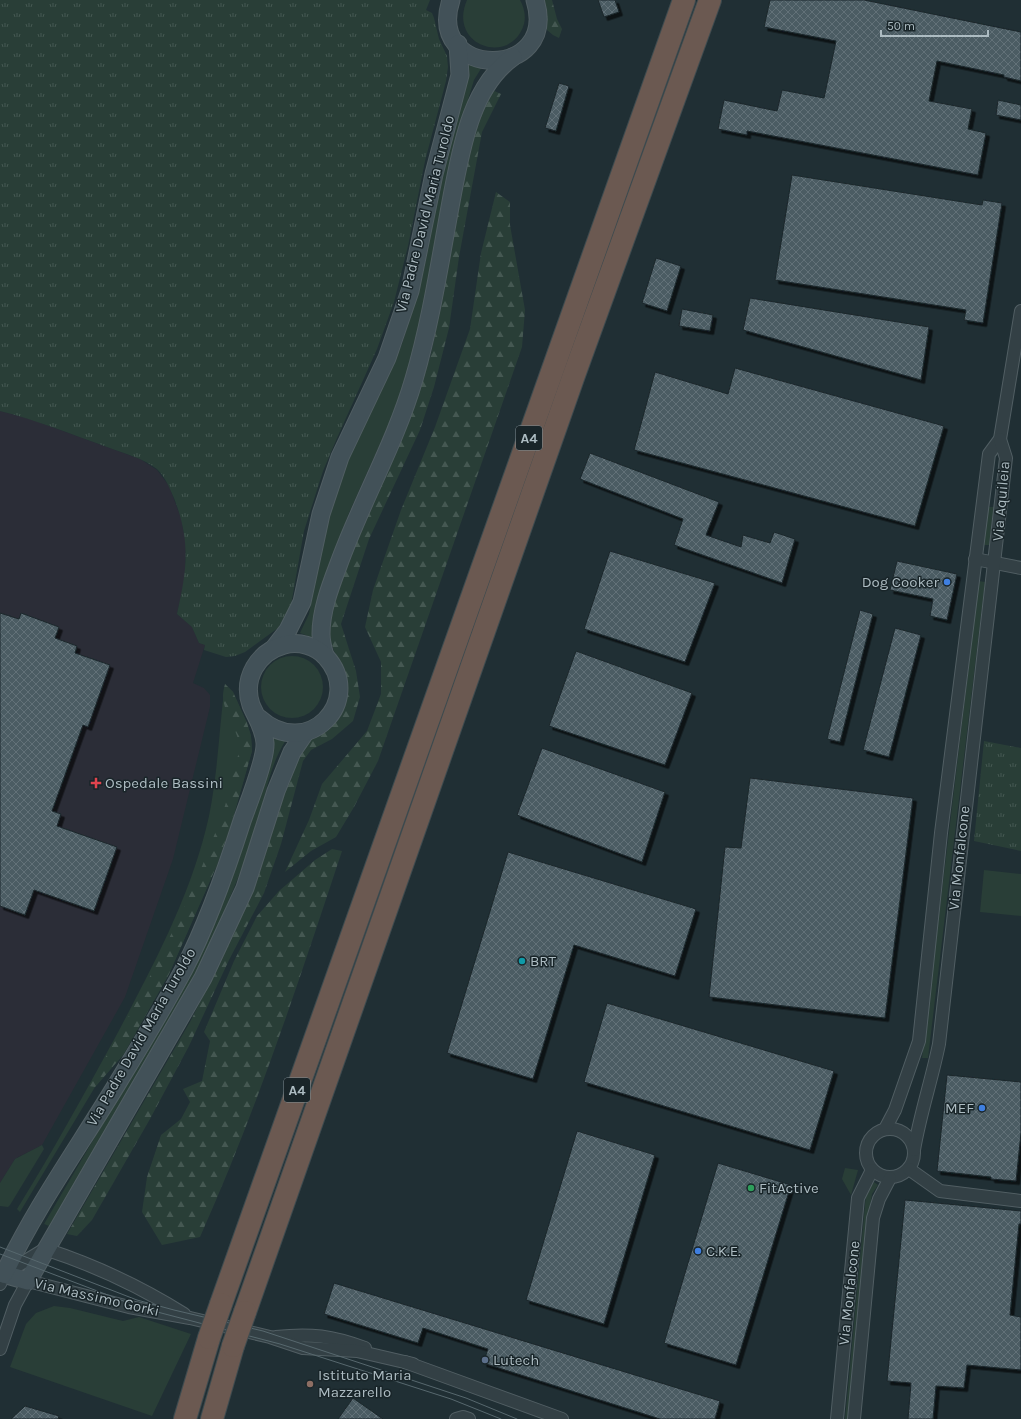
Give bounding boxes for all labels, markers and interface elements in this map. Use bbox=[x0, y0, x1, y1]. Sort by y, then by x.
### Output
scale bar bbox=[881, 12, 988, 38]
text: 50 m bbox=[887, 19, 915, 33]
street label: Via Padre David Maria Turoldo bbox=[392, 114, 458, 314]
road number: A4 bbox=[516, 426, 542, 450]
street label: Via Aquileia bbox=[989, 460, 1013, 542]
place label: Dog Cooker bbox=[862, 573, 940, 591]
marker: Dog Cooker bbox=[942, 577, 952, 587]
place label: Ospedale Bassini bbox=[105, 774, 223, 792]
marker: Ospedale Bassini bbox=[90, 777, 102, 789]
street label: Via Monfalcone bbox=[945, 805, 973, 911]
street label: Via Padre David Maria Turoldo bbox=[83, 945, 199, 1129]
place label: BRT bbox=[530, 952, 557, 970]
marker: BRT bbox=[517, 956, 527, 966]
road number: A4 bbox=[284, 1078, 310, 1102]
place label: MEF bbox=[945, 1099, 974, 1117]
marker: MEF bbox=[977, 1103, 987, 1113]
place label: FitActive bbox=[759, 1179, 819, 1197]
marker: FitActive bbox=[746, 1183, 756, 1193]
street label: Via Monfalcone bbox=[835, 1240, 863, 1346]
place label: C.K.E. bbox=[706, 1242, 741, 1260]
marker: C.K.E. bbox=[693, 1246, 703, 1256]
street label: Via Massimo Gorki bbox=[33, 1274, 161, 1320]
place label: Lutech bbox=[493, 1351, 539, 1369]
marker: Lutech bbox=[480, 1355, 490, 1365]
place label: Istituto Maria Mazzarello bbox=[318, 1366, 411, 1401]
marker: Istituto Maria Mazzarello bbox=[305, 1379, 315, 1389]

